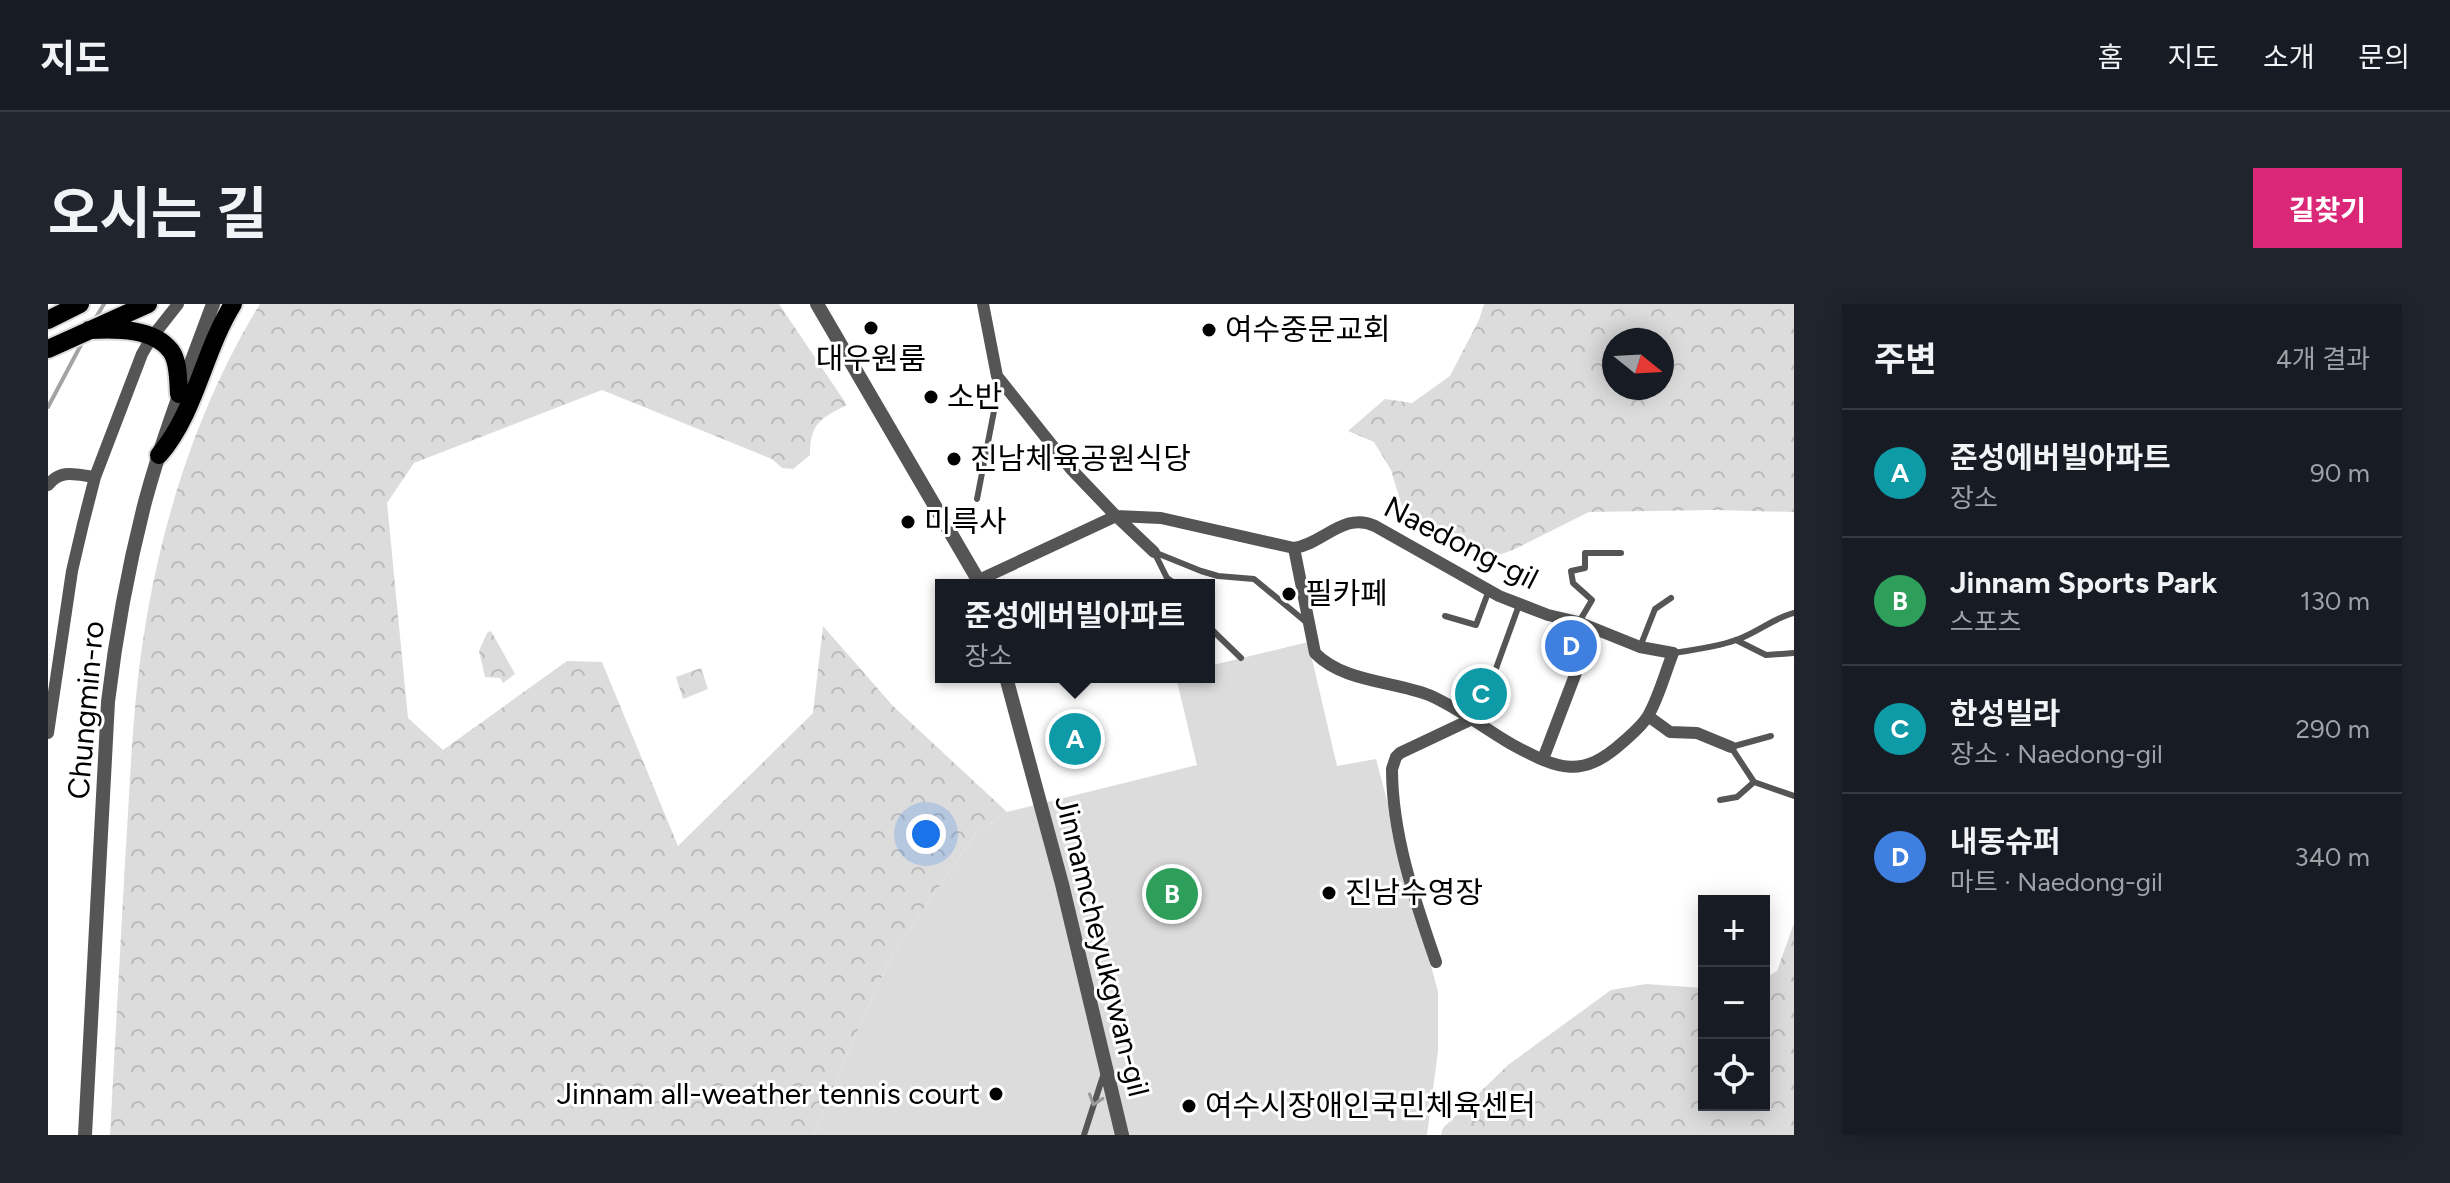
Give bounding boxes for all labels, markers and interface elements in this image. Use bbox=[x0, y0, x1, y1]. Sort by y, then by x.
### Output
text: 지도 bbox=[40, 36, 110, 82]
text: 홈 bbox=[2098, 40, 2123, 74]
text: 지도 bbox=[2167, 40, 2219, 74]
text: 소개 bbox=[2263, 40, 2314, 74]
text: 문의 bbox=[2358, 40, 2410, 74]
button: 길찾기 bbox=[2253, 168, 2402, 248]
text: 오시는 길 bbox=[48, 180, 267, 247]
place label: 여수중문교회 bbox=[1225, 311, 1391, 348]
marker: 대우원룸 bbox=[862, 319, 880, 337]
marker: 여수중문교회 bbox=[1200, 321, 1218, 339]
north arrow bbox=[1602, 328, 1674, 400]
text: 주변 bbox=[1874, 339, 1937, 380]
place label: 대우원룸 bbox=[816, 340, 926, 377]
text: 4개 결과 bbox=[2276, 343, 2370, 375]
place label: 소반 bbox=[947, 378, 1002, 415]
marker: 소반 bbox=[922, 388, 940, 406]
text: 준성에버빌아파트 bbox=[1950, 439, 2171, 476]
place label: 진남체육공원식당 bbox=[970, 440, 1191, 477]
marker: 진남체육공원식당 bbox=[945, 450, 963, 468]
text: A bbox=[1891, 457, 1909, 489]
text: 90 m bbox=[2310, 457, 2370, 489]
text: 장소 bbox=[1950, 482, 1998, 514]
street label: Naedong-gil bbox=[1378, 488, 1544, 597]
place label: 미륵사 bbox=[924, 503, 1007, 540]
marker: 미륵사 bbox=[899, 513, 917, 531]
text: Jinnam Sports Park bbox=[1950, 564, 2217, 601]
place label: 필카페 bbox=[1305, 575, 1388, 612]
popup bbox=[935, 579, 1215, 683]
marker: 필카페 bbox=[1280, 585, 1298, 603]
text: B bbox=[1892, 585, 1908, 617]
text: 130 m bbox=[2300, 585, 2370, 617]
text: 준성에버빌아파트 bbox=[965, 597, 1185, 634]
text: 스포츠 bbox=[1950, 606, 2022, 638]
pin: D bbox=[1545, 616, 1597, 676]
street label: Chungmin-ro bbox=[59, 619, 112, 801]
text: 장소 bbox=[965, 640, 1012, 672]
pin: C bbox=[1455, 664, 1507, 724]
text: 한성빌라 bbox=[1950, 695, 2060, 732]
pin: A bbox=[1049, 709, 1101, 769]
text: C bbox=[1891, 713, 1909, 745]
text: 290 m bbox=[2296, 713, 2370, 745]
text: 장소 · Naedong-gil bbox=[1950, 738, 2163, 770]
street label: Jinnamcheyukgwan-gil bbox=[1047, 792, 1158, 1100]
your location bbox=[906, 814, 946, 854]
text: 내동슈퍼 bbox=[1950, 823, 2060, 860]
text: D bbox=[1891, 841, 1909, 873]
text: 340 m bbox=[2294, 841, 2370, 873]
pin: B bbox=[1146, 864, 1198, 924]
text: 마트 · Naedong-gil bbox=[1950, 866, 2163, 898]
place label: 진남수영장 bbox=[1345, 874, 1483, 911]
marker: 진남수영장 bbox=[1320, 884, 1338, 902]
map controls bbox=[1698, 895, 1770, 1111]
button: + bbox=[1698, 895, 1770, 967]
button: − bbox=[1698, 967, 1770, 1039]
button: locate bbox=[1698, 1039, 1770, 1111]
place label: Jinnam all-weather tennis court bbox=[557, 1075, 980, 1112]
marker: Jinnam all-weather tennis court bbox=[987, 1085, 1005, 1103]
place label: 여수시장애인국민체육센터 bbox=[1205, 1087, 1536, 1124]
one-way arrow bbox=[1088, 1093, 1104, 1107]
marker: 여수시장애인국민체육센터 bbox=[1180, 1097, 1198, 1115]

